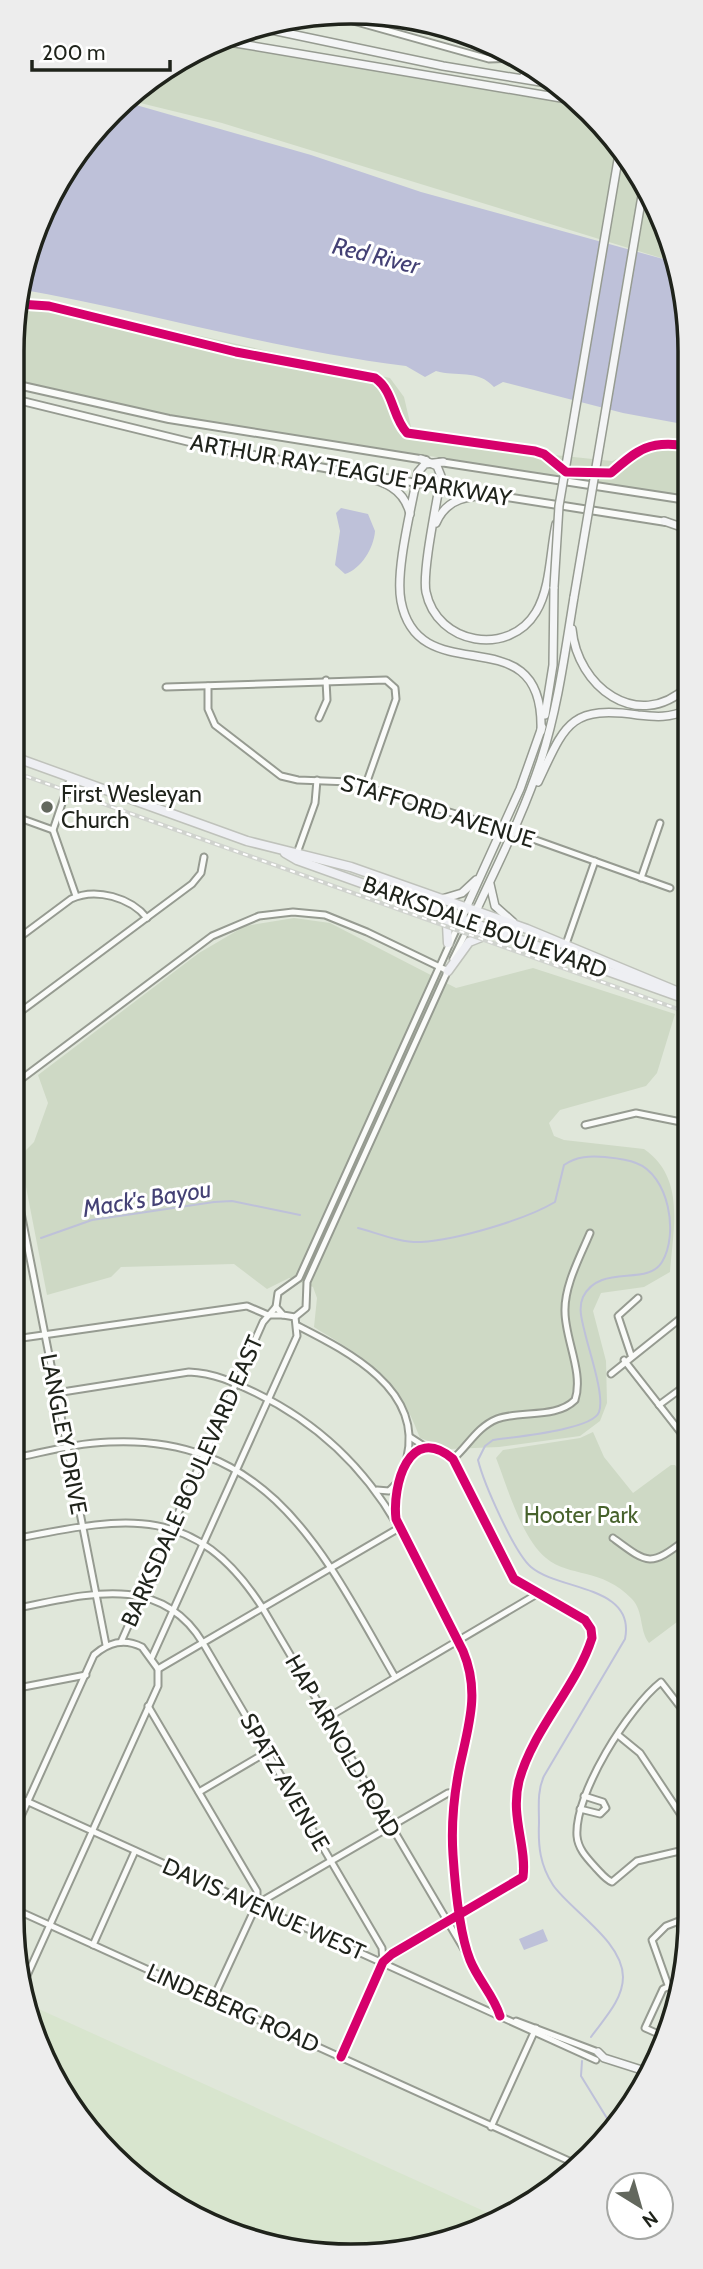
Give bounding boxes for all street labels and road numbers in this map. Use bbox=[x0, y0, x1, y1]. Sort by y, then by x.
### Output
street label: ARTHUR RAY TEAGUE PARKWAY bbox=[188, 428, 515, 512]
street label: STAFFORD AVENUE bbox=[338, 768, 538, 854]
street label: BARKSDALE BOULEVARD bbox=[359, 870, 611, 984]
street label: BARKSDALE BOULEVARD EAST bbox=[115, 1331, 269, 1631]
street label: LANGLEY DRIVE bbox=[35, 1351, 93, 1517]
street label: HAP ARNOLD ROAD bbox=[279, 1650, 407, 1842]
street label: SPATZ AVENUE bbox=[234, 1708, 336, 1856]
street label: DAVIS AVENUE WEST bbox=[158, 1852, 370, 1966]
street label: LINDEBERG ROAD bbox=[142, 1957, 324, 2059]

